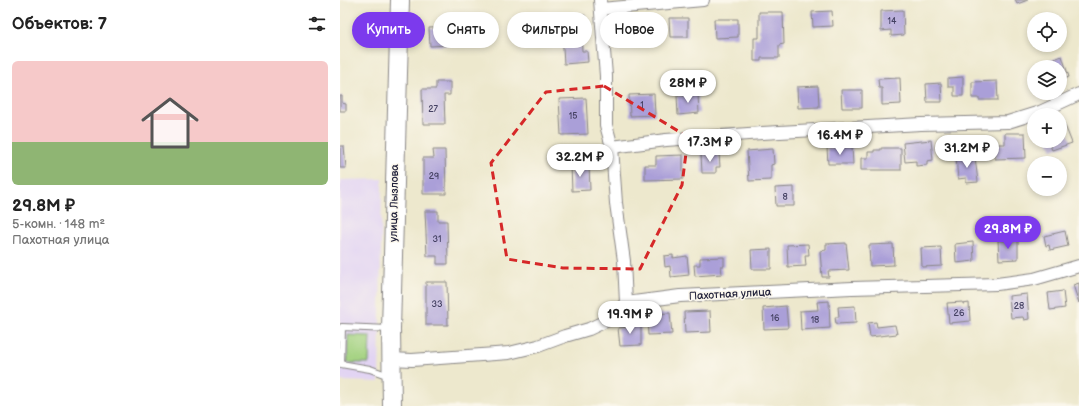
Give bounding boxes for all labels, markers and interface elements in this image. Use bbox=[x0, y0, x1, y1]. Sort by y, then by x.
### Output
chip: Купить bbox=[352, 12, 425, 48]
chip: Снять bbox=[433, 12, 499, 48]
chip: Фильтры bbox=[507, 12, 592, 48]
chip: Новое bbox=[600, 12, 668, 48]
map controls bbox=[1027, 12, 1067, 196]
button: locate bbox=[1027, 12, 1067, 52]
icon: filters bbox=[306, 13, 328, 35]
text: Объектов: 7 bbox=[12, 14, 107, 34]
house number: 14 bbox=[888, 16, 897, 27]
button: layers bbox=[1027, 60, 1067, 100]
pin: 28M ₽ bbox=[660, 70, 716, 104]
text: 28M ₽ bbox=[669, 75, 707, 91]
icon: home bbox=[134, 87, 206, 159]
house number: 1 bbox=[640, 100, 644, 111]
house number: 27 bbox=[428, 104, 438, 115]
button: + bbox=[1027, 108, 1067, 148]
house number: 15 bbox=[569, 111, 577, 122]
pin: 16.4M ₽ bbox=[803, 122, 877, 156]
text: 16.4M ₽ bbox=[817, 127, 863, 143]
pin: 17.3M ₽ bbox=[673, 129, 747, 163]
text: 17.3M ₽ bbox=[687, 134, 733, 150]
pin: 31.2M ₽ bbox=[930, 135, 1004, 169]
text: 31.2M ₽ bbox=[944, 140, 990, 156]
pin: 32.2M ₽ bbox=[543, 144, 617, 178]
text: 32.2M ₽ bbox=[556, 149, 604, 165]
button: − bbox=[1027, 156, 1067, 196]
street label: улица Лызлова bbox=[387, 163, 401, 242]
house number: 29 bbox=[429, 171, 439, 182]
house number: 8 bbox=[782, 192, 788, 203]
text: 29.8M ₽ bbox=[12, 196, 75, 216]
text: 5-комн. · 148 m² bbox=[12, 216, 105, 232]
pin: 29.8M ₽ bbox=[971, 216, 1045, 250]
text: 29.8M ₽ bbox=[984, 221, 1032, 237]
text: Пахотная улица bbox=[12, 232, 109, 248]
house number: 31 bbox=[432, 234, 442, 245]
street label: Пахотная улица bbox=[688, 285, 772, 303]
house number: 33 bbox=[431, 299, 443, 310]
pin: 19.9M ₽ bbox=[593, 301, 667, 335]
house number: 28 bbox=[1014, 301, 1024, 312]
text: 19.9M ₽ bbox=[607, 306, 653, 322]
house number: 26 bbox=[954, 308, 965, 319]
house number: 16 bbox=[771, 313, 780, 324]
house number: 18 bbox=[811, 315, 819, 326]

